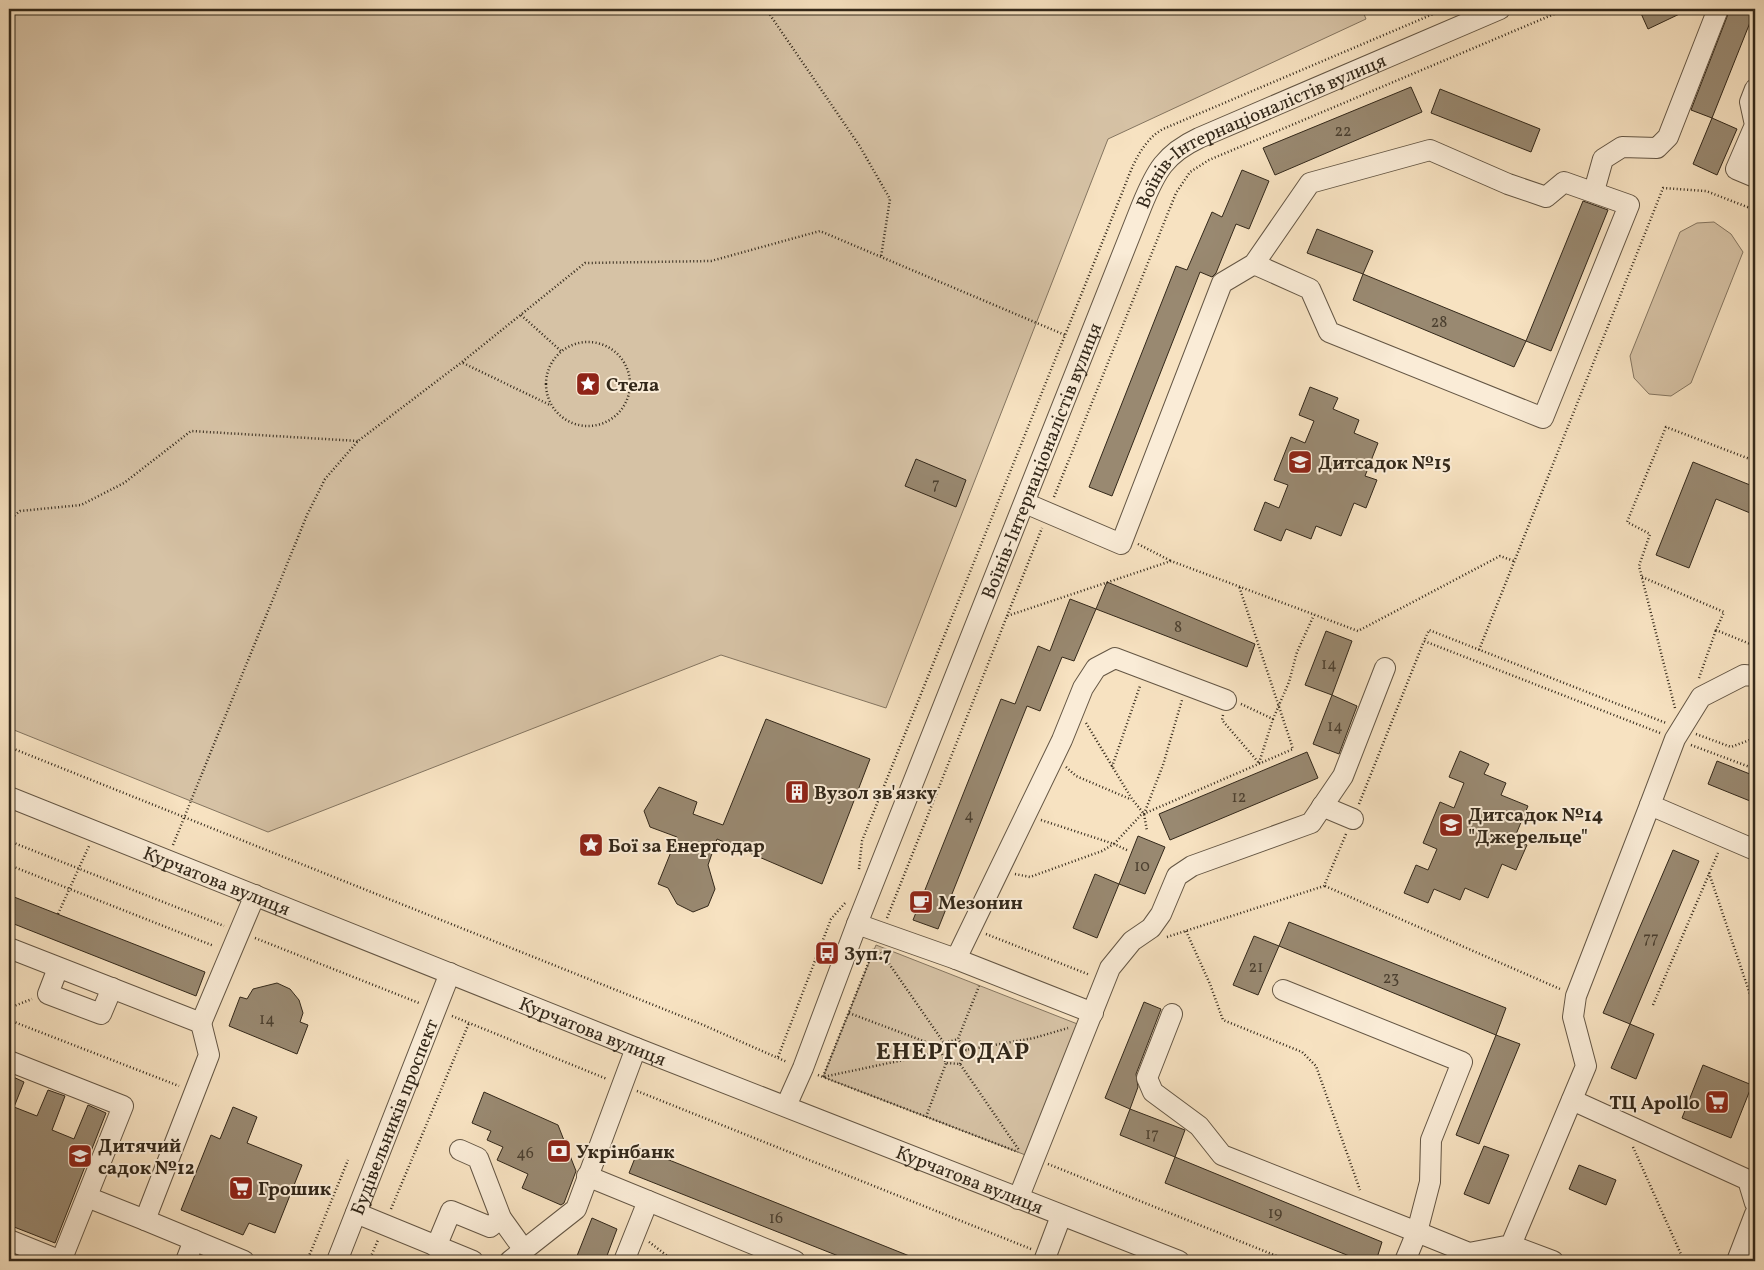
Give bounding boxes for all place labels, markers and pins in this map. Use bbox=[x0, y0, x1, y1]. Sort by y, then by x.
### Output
place icon: Стела bbox=[575, 371, 601, 397]
place label: Стела bbox=[606, 373, 659, 399]
school or university icon: Дитсадок №15 bbox=[1287, 449, 1313, 475]
place label: Дитсадок №15 bbox=[1318, 451, 1451, 477]
building icon: Вузол зв'язку bbox=[784, 779, 810, 805]
place label: Вузол зв'язку bbox=[814, 781, 938, 807]
place label: Дитсадок №14 "Джерельце" bbox=[1468, 803, 1603, 851]
school or university icon: Дитсадок №14 "Джерельце" bbox=[1438, 812, 1464, 838]
place icon: Бої за Енергодар bbox=[578, 832, 604, 858]
place label: Бої за Енергодар bbox=[608, 834, 765, 860]
cafe icon: Мезонин bbox=[908, 889, 934, 915]
place label: Мезонин bbox=[938, 891, 1023, 917]
bus stop icon: Зуп.7 bbox=[814, 940, 840, 966]
place label: Зуп.7 bbox=[844, 942, 892, 968]
supermarket icon: ТЦ Apollo bbox=[1704, 1089, 1730, 1115]
place label: ТЦ Apollo bbox=[1609, 1091, 1700, 1117]
place label: Дитячий садок №12 bbox=[98, 1134, 195, 1182]
bank icon: Укрінбанк bbox=[546, 1138, 572, 1164]
place label: Укрінбанк bbox=[576, 1140, 675, 1166]
school or university icon: Дитячий садок №12 bbox=[67, 1143, 93, 1169]
supermarket icon: Грошик bbox=[228, 1175, 254, 1201]
place label: Грошик bbox=[258, 1177, 332, 1203]

